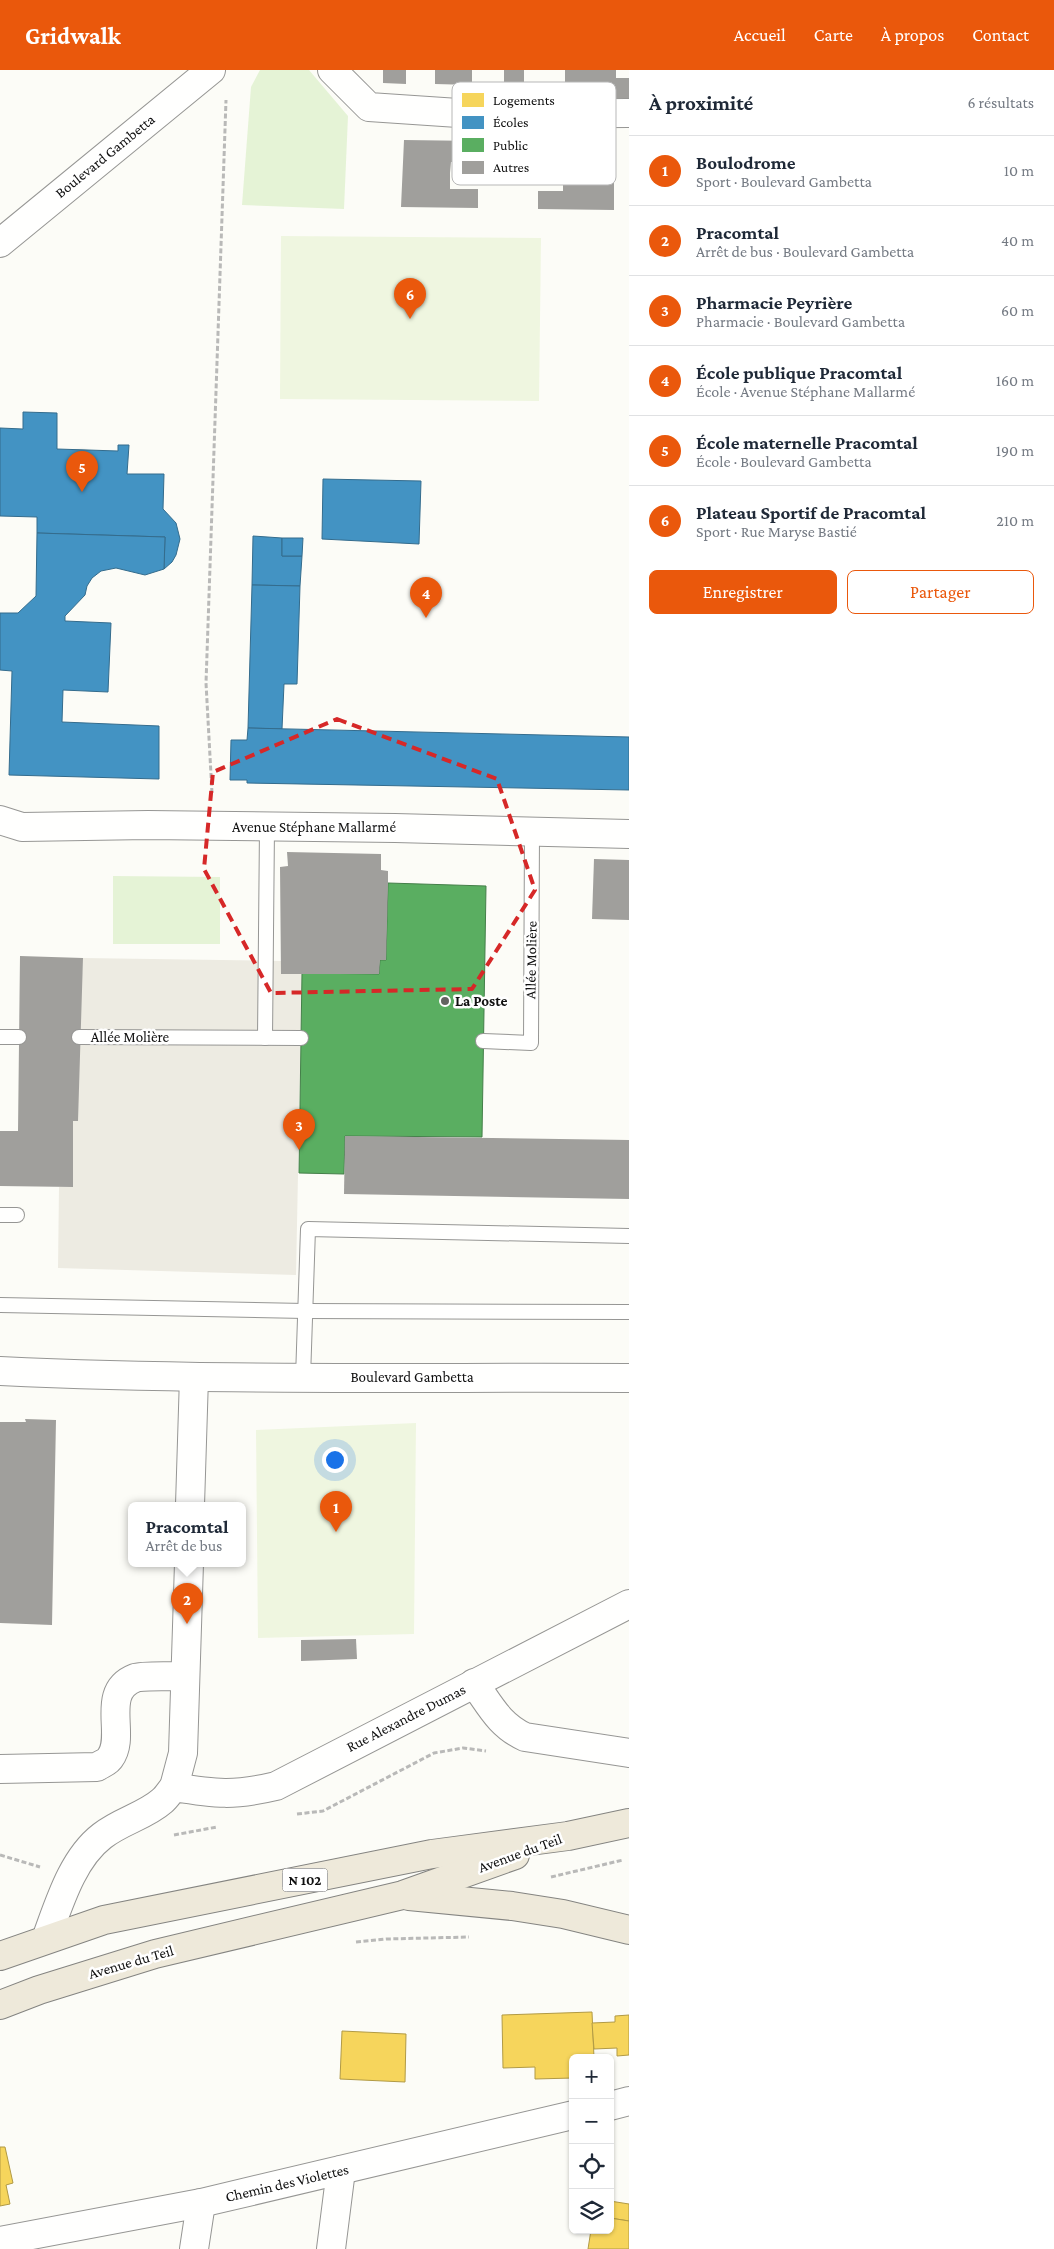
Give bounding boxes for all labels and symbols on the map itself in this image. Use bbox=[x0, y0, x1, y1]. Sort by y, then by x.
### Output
legend bbox=[452, 82, 616, 185]
text: Logements bbox=[493, 92, 555, 108]
street label: Boulevard Gambetta bbox=[52, 111, 158, 201]
text: Écoles bbox=[493, 114, 529, 130]
text: Public bbox=[493, 137, 528, 153]
text: Autres bbox=[493, 159, 529, 175]
pin: 6 bbox=[394, 278, 426, 319]
pin: 5 bbox=[66, 451, 98, 492]
pin: 4 bbox=[410, 577, 442, 618]
street label: Avenue Stéphane Mallarmé bbox=[232, 819, 396, 836]
street label: Allée Molière bbox=[522, 920, 540, 999]
place label: La Poste bbox=[455, 993, 507, 1009]
marker: La Poste bbox=[439, 995, 451, 1007]
street label: Allée Molière bbox=[91, 1029, 170, 1045]
pin: 3 bbox=[283, 1109, 315, 1150]
street label: Boulevard Gambetta bbox=[350, 1369, 474, 1385]
your location bbox=[322, 1447, 348, 1473]
pin: 1 bbox=[320, 1491, 352, 1532]
pin: 2 bbox=[171, 1583, 203, 1624]
street label: Rue Alexandre Dumas bbox=[344, 1681, 468, 1755]
street label: Avenue du Teil bbox=[476, 1830, 564, 1876]
road number: N 102 bbox=[282, 1868, 328, 1892]
street label: Avenue du Teil bbox=[87, 1942, 175, 1982]
street label: Chemin des Violettes bbox=[224, 2161, 350, 2205]

